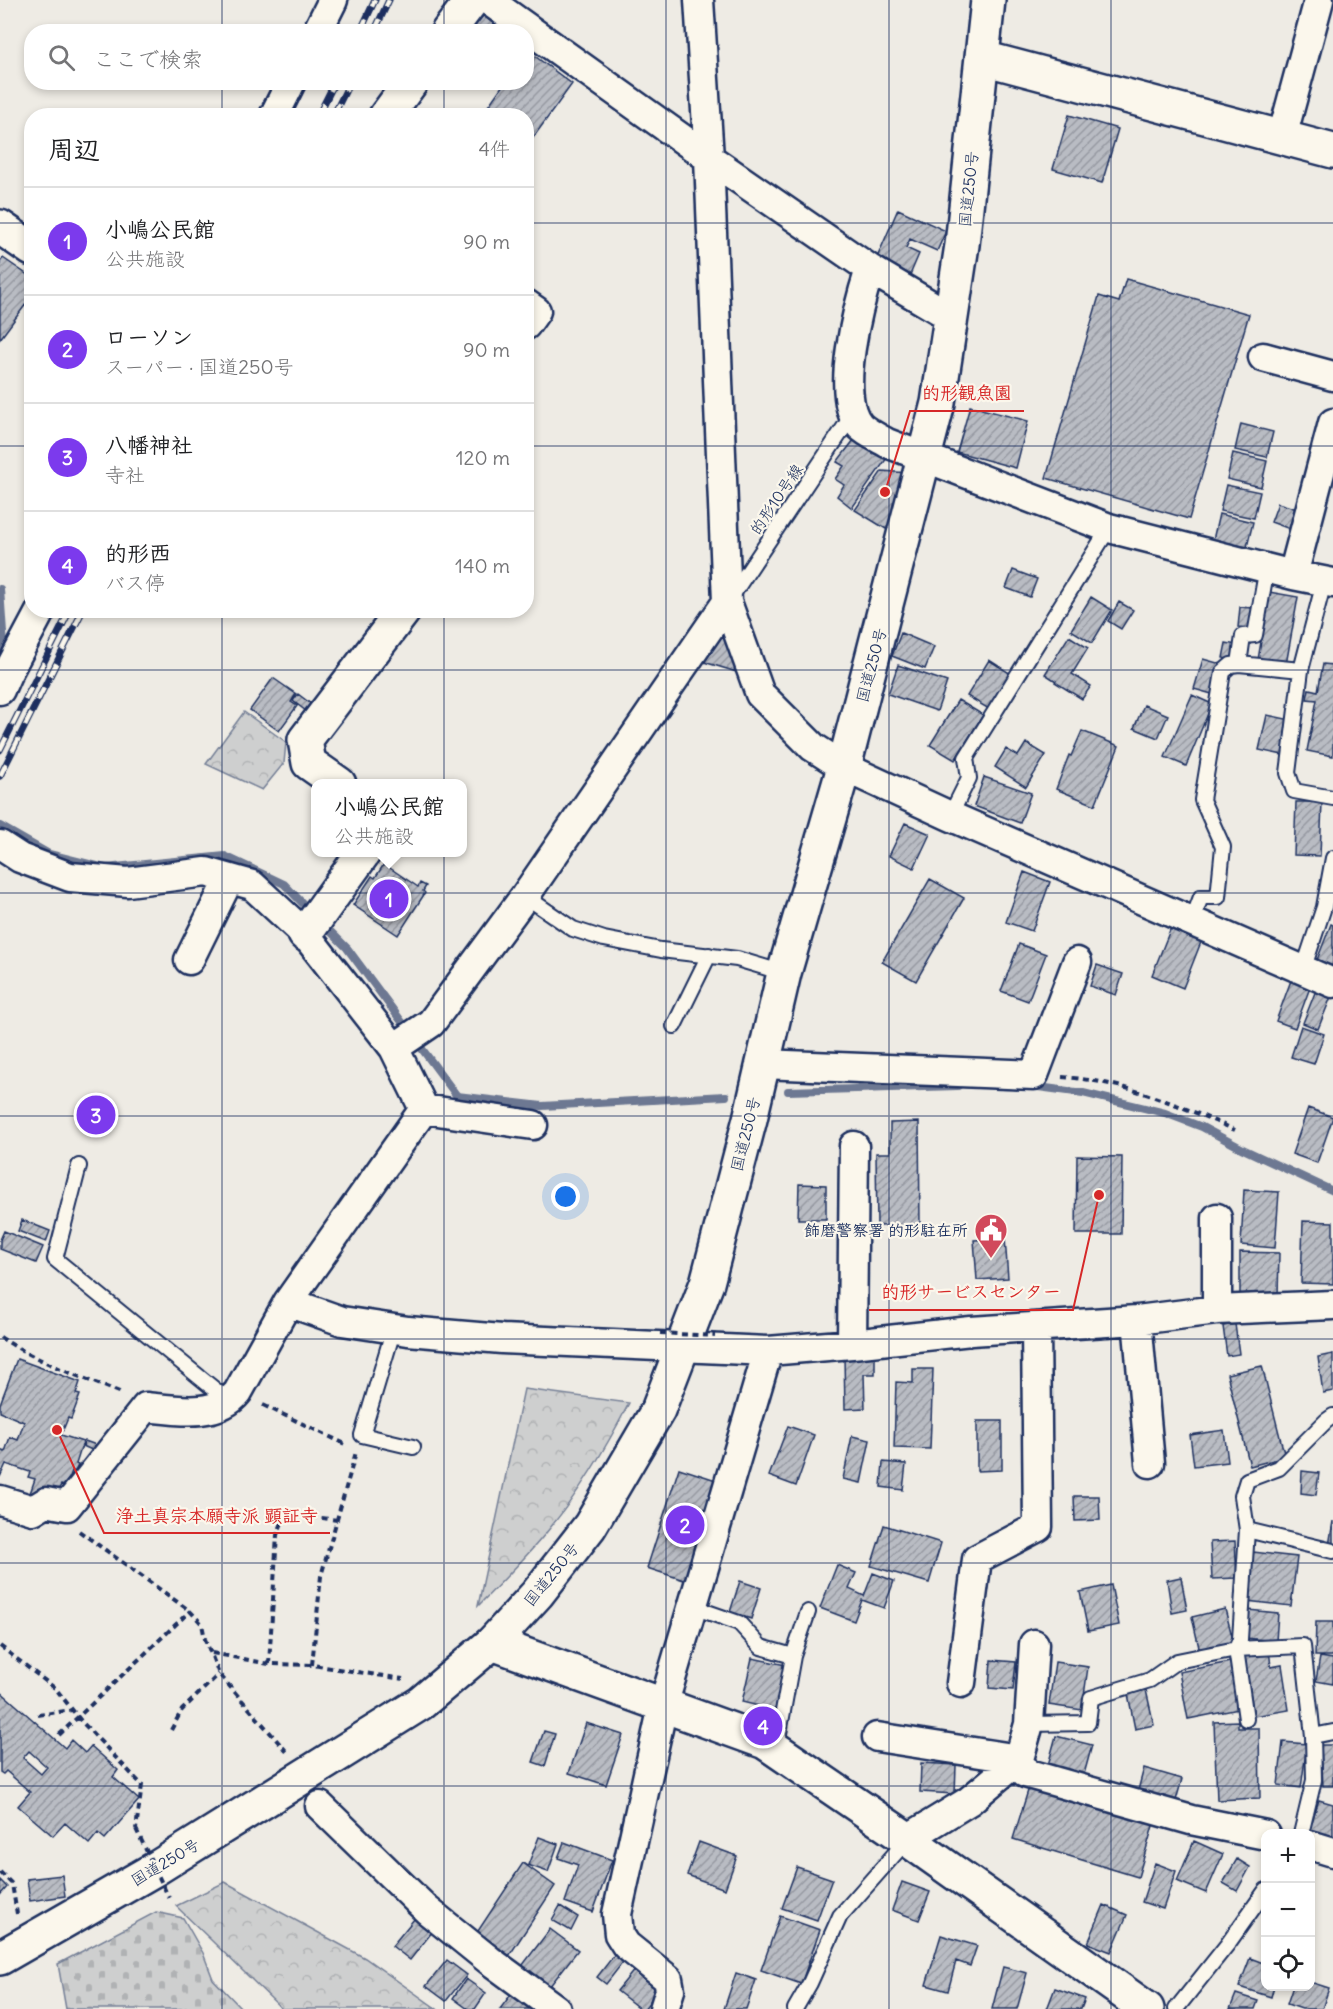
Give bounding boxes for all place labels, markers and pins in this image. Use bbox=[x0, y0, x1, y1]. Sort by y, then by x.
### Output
callout: 的形観魚園 bbox=[910, 375, 1024, 411]
pin: 1 bbox=[370, 876, 408, 922]
pin: 3 bbox=[76, 1092, 116, 1138]
public building icon: 飾磨警察署 的形駐在所 bbox=[973, 1212, 1009, 1259]
place label: 飾磨警察署 的形駐在所 bbox=[804, 1220, 968, 1240]
callout: 的形サービスセンター bbox=[869, 1274, 1073, 1310]
callout: 浄土真宗本願寺派 顕証寺 bbox=[104, 1497, 330, 1533]
pin: 2 bbox=[666, 1502, 704, 1547]
pin: 4 bbox=[744, 1704, 783, 1748]

